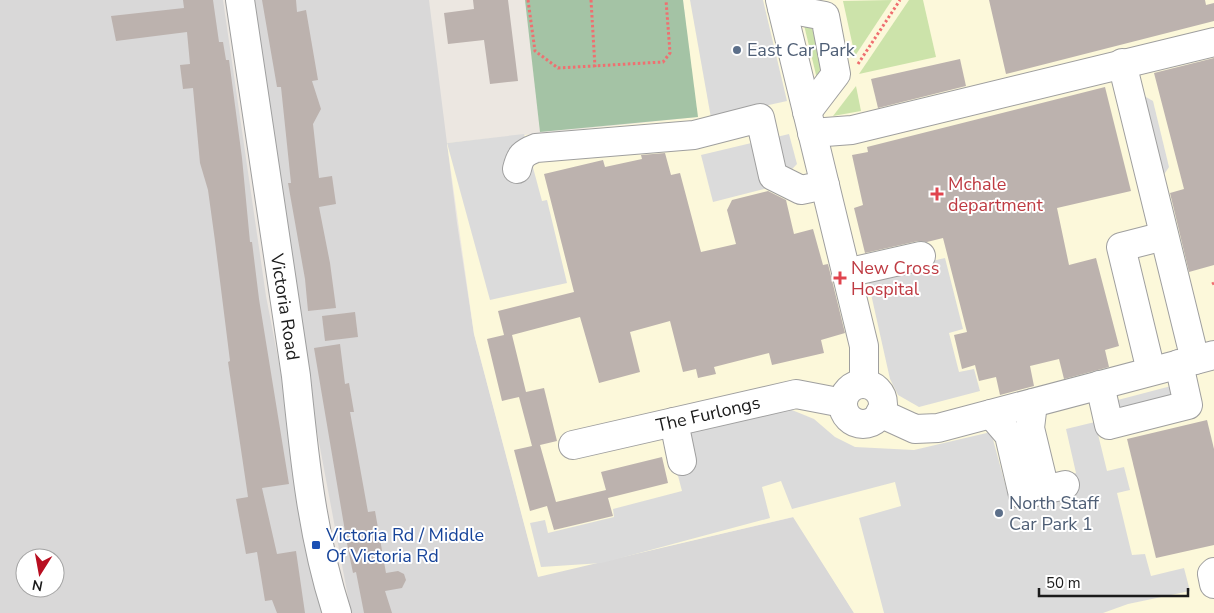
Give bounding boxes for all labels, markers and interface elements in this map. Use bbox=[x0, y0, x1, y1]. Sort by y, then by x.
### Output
place label: East Car Park bbox=[747, 38, 856, 62]
marker: East Car Park bbox=[731, 44, 743, 56]
place label: Mchale department bbox=[948, 172, 1044, 217]
marker: Mchale department bbox=[930, 187, 944, 201]
street label: Victoria Road bbox=[265, 251, 305, 362]
place label: New Cross Hospital bbox=[851, 256, 939, 301]
marker: New Cross Hospital bbox=[833, 271, 847, 285]
street label: The Furlongs bbox=[654, 390, 762, 438]
place label: North Staff Car Park 1 bbox=[1009, 491, 1100, 536]
marker: North Staff Car Park 1 bbox=[993, 507, 1005, 519]
place label: Victoria Rd / Middle Of Victoria Rd bbox=[325, 523, 484, 568]
marker: Victoria Rd / Middle Of Victoria Rd bbox=[310, 539, 322, 551]
north arrow bbox=[15, 548, 65, 598]
scale bar bbox=[1039, 566, 1188, 598]
text: 50 m bbox=[1046, 573, 1081, 593]
text: N bbox=[31, 575, 45, 596]

